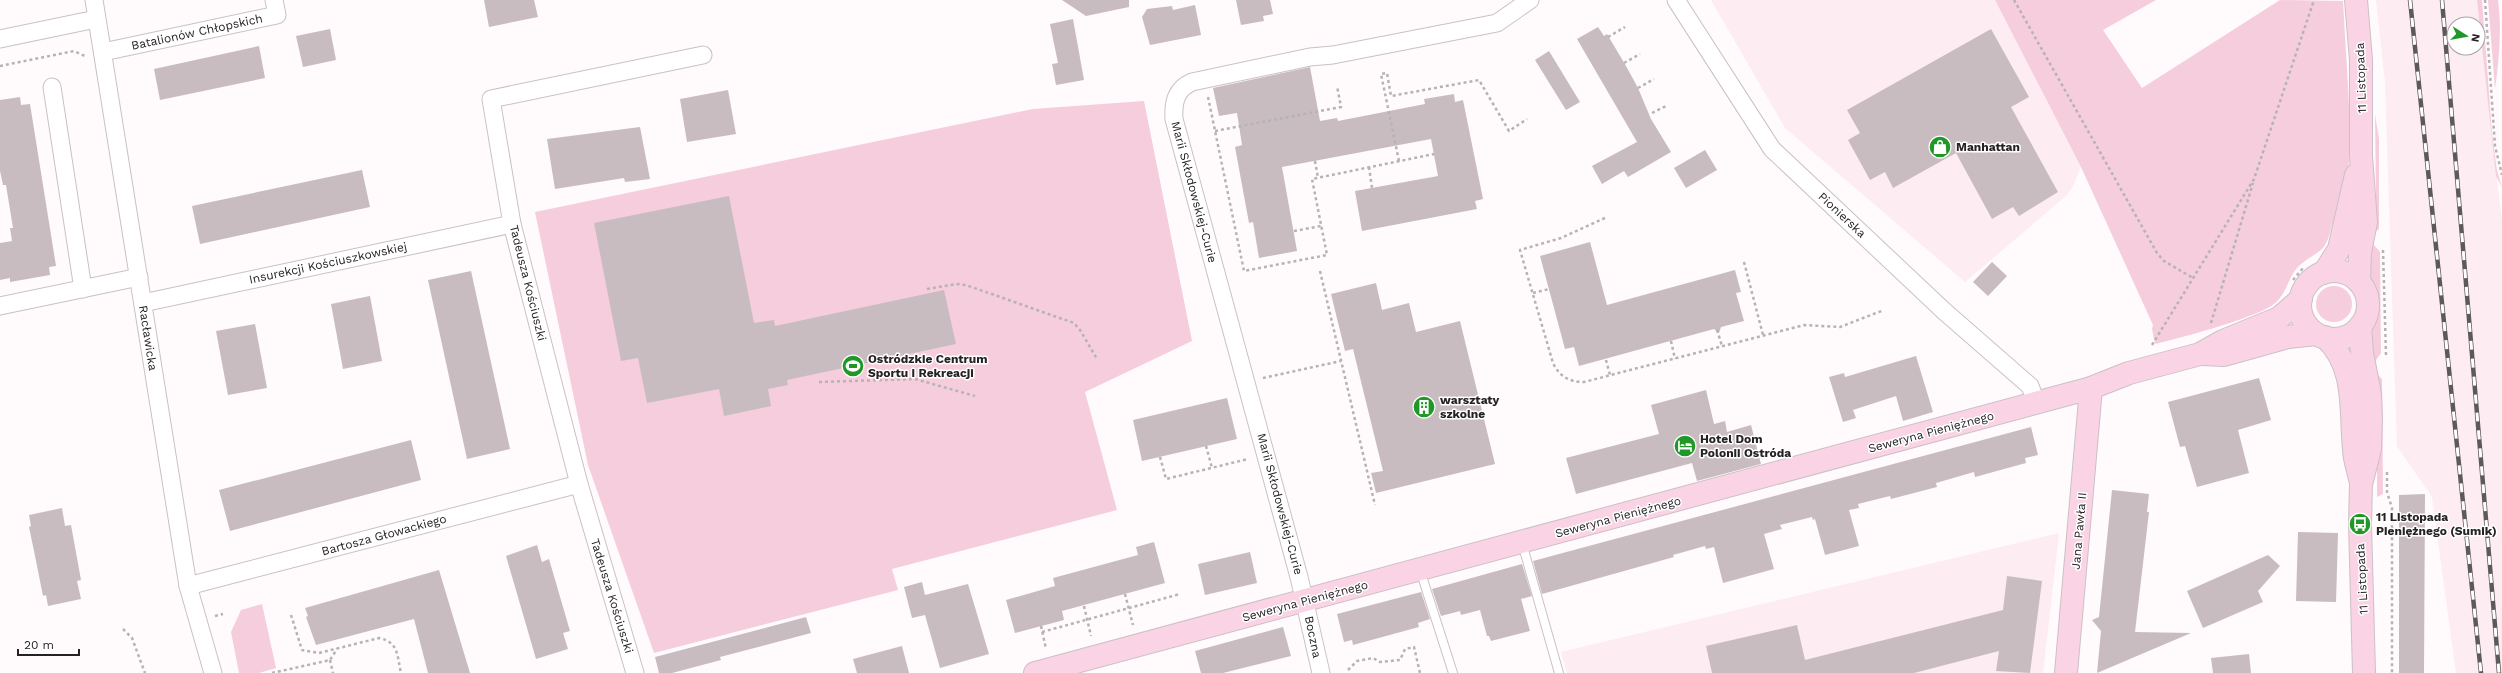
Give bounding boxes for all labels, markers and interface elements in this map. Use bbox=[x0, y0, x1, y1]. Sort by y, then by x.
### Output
street label: Batalionów Chłopskich bbox=[130, 11, 264, 53]
north arrow bbox=[2446, 16, 2486, 56]
text: N bbox=[2468, 33, 2482, 43]
street label: 11 Listopada bbox=[2353, 42, 2369, 114]
street label: Marii Skłodowskiej-Curie bbox=[1168, 120, 1220, 264]
shop icon: Manhattan bbox=[1927, 134, 1953, 160]
place label: Manhattan bbox=[1956, 140, 2020, 154]
street label: Pionierska bbox=[1815, 190, 1869, 241]
street label: Tadeusza Kościuszki bbox=[507, 224, 549, 342]
street label: Insurekcji Kościuszkowskiej bbox=[248, 239, 408, 287]
street label: Racławicka bbox=[136, 304, 160, 372]
place label: Ostródzkie Centrum Sportu i Rekreacji bbox=[868, 352, 987, 380]
sports icon: Ostródzkie Centrum Sportu i Rekreacji bbox=[840, 353, 866, 379]
place label: warsztaty szkolne bbox=[1440, 393, 1500, 421]
building icon: warsztaty szkolne bbox=[1411, 394, 1437, 420]
street label: Seweryna Pieniężnego bbox=[1867, 408, 1995, 456]
street label: Marii Skłodowskiej-Curie bbox=[1254, 432, 1306, 576]
place label: Hotel Dom Polonii Ostróda bbox=[1700, 432, 1791, 460]
hotel icon: Hotel Dom Polonii Ostróda bbox=[1672, 433, 1698, 459]
street label: Jana Pawła II bbox=[2069, 492, 2089, 570]
street label: Seweryna Pieniężnego bbox=[1554, 493, 1682, 541]
place label: 11 Listopada Pieniężnego (Sumik) bbox=[2376, 510, 2497, 538]
bus stop icon: 11 Listopada Pieniężnego (Sumik) bbox=[2347, 511, 2373, 537]
street label: Bartosza Głowackiego bbox=[320, 512, 448, 558]
street label: Tadeusza Kościuszki bbox=[588, 537, 636, 655]
street label: 11 Listopada bbox=[2353, 543, 2371, 615]
street label: Seweryna Pieniężnego bbox=[1241, 577, 1369, 625]
street label: Boczna bbox=[1302, 615, 1324, 659]
scale bar bbox=[18, 631, 79, 657]
text: 20 m bbox=[24, 638, 54, 652]

